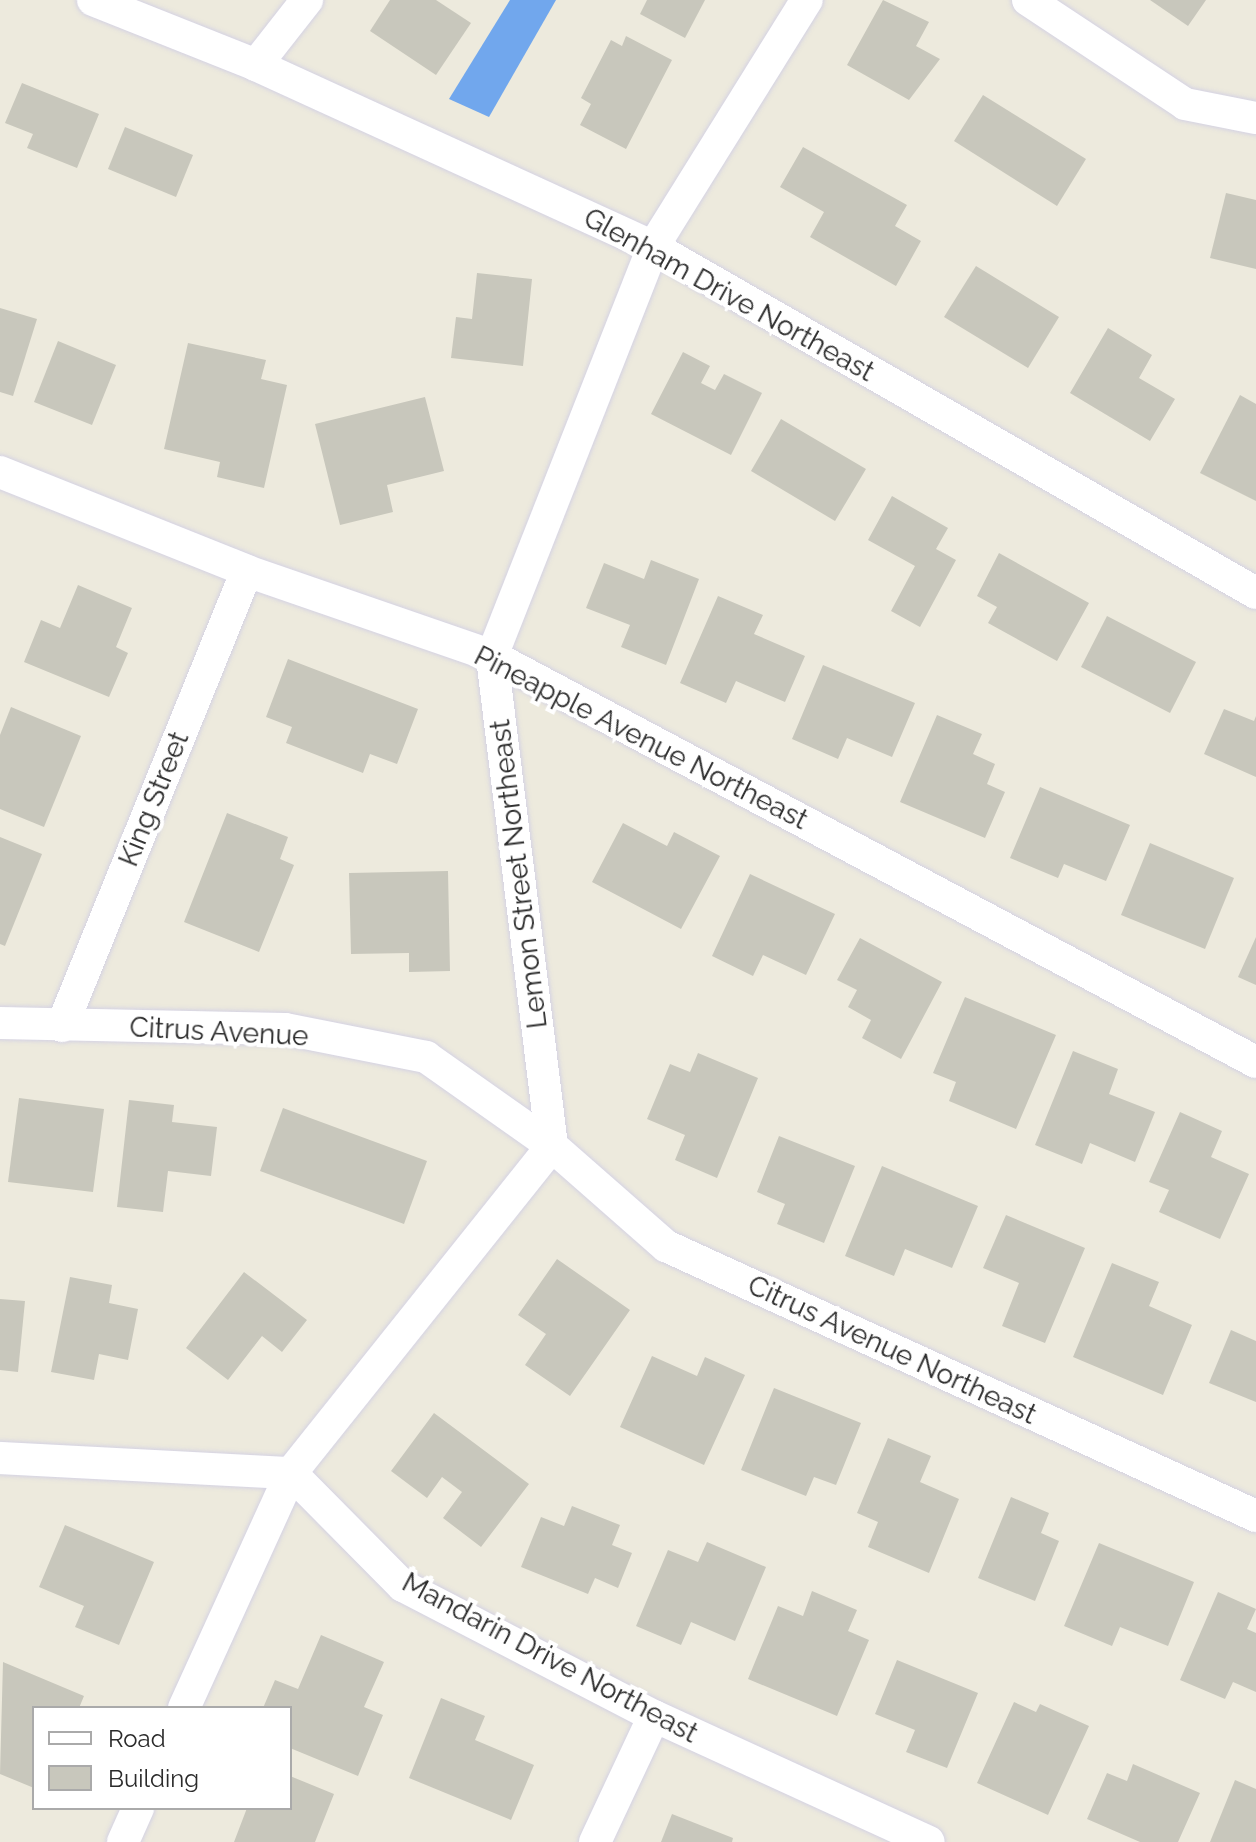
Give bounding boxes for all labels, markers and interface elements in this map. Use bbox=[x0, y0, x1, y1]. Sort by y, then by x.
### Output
street label: Glenham Drive Northeast bbox=[578, 201, 880, 389]
street label: Pineapple Avenue Northeast bbox=[468, 639, 814, 837]
street label: Lemon Street Northeast bbox=[483, 717, 555, 1031]
street label: King Street bbox=[112, 727, 196, 871]
street label: Citrus Avenue bbox=[128, 1011, 310, 1053]
street label: Citrus Avenue Northeast bbox=[742, 1268, 1042, 1432]
street label: Mandarin Drive Northeast bbox=[396, 1566, 704, 1750]
legend bbox=[32, 1706, 292, 1810]
text: Road bbox=[108, 1724, 166, 1753]
text: Building bbox=[108, 1764, 199, 1793]

